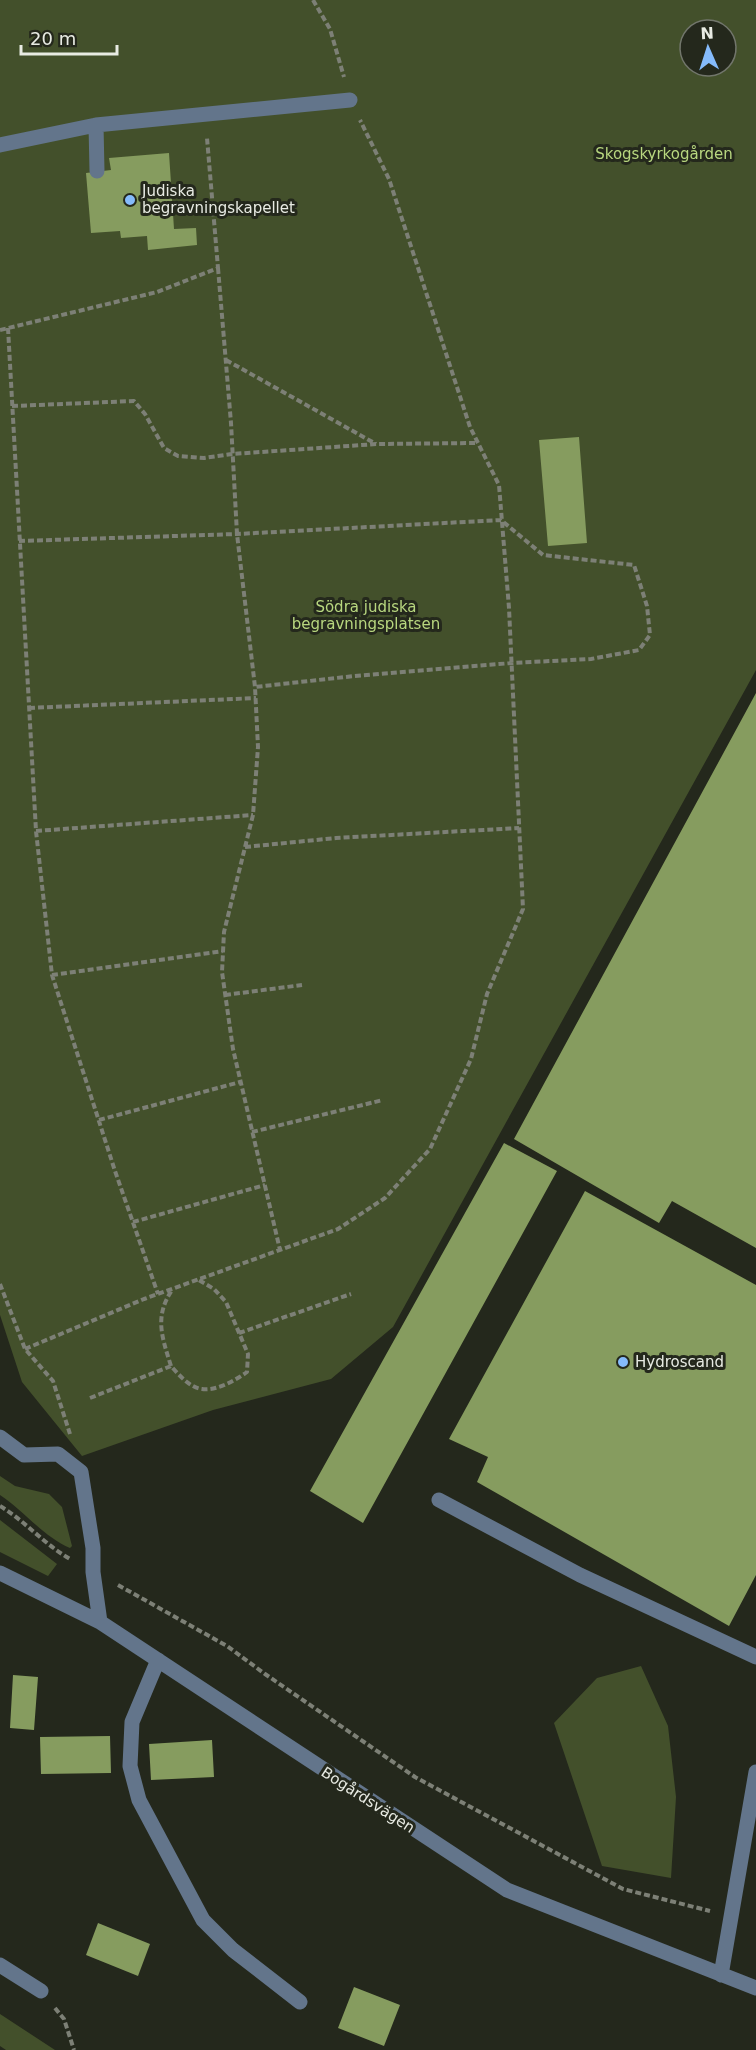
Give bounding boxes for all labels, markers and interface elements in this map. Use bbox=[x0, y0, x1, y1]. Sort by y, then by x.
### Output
scale bar bbox=[21, 18, 117, 56]
north arrow bbox=[678, 18, 738, 78]
text: N bbox=[700, 24, 714, 43]
text: 20 m bbox=[30, 28, 76, 49]
park label: Skogskyrkogården bbox=[595, 145, 733, 163]
place label: Judiska begravningskapellet bbox=[141, 182, 295, 217]
marker: Judiska begravningskapellet bbox=[123, 193, 137, 207]
park label: Södra judiska begravningsplatsen bbox=[292, 598, 440, 633]
place label: Hydroscand bbox=[635, 1353, 724, 1371]
marker: Hydroscand bbox=[616, 1355, 630, 1369]
street label: Bogårdsvägen bbox=[318, 1763, 418, 1837]

